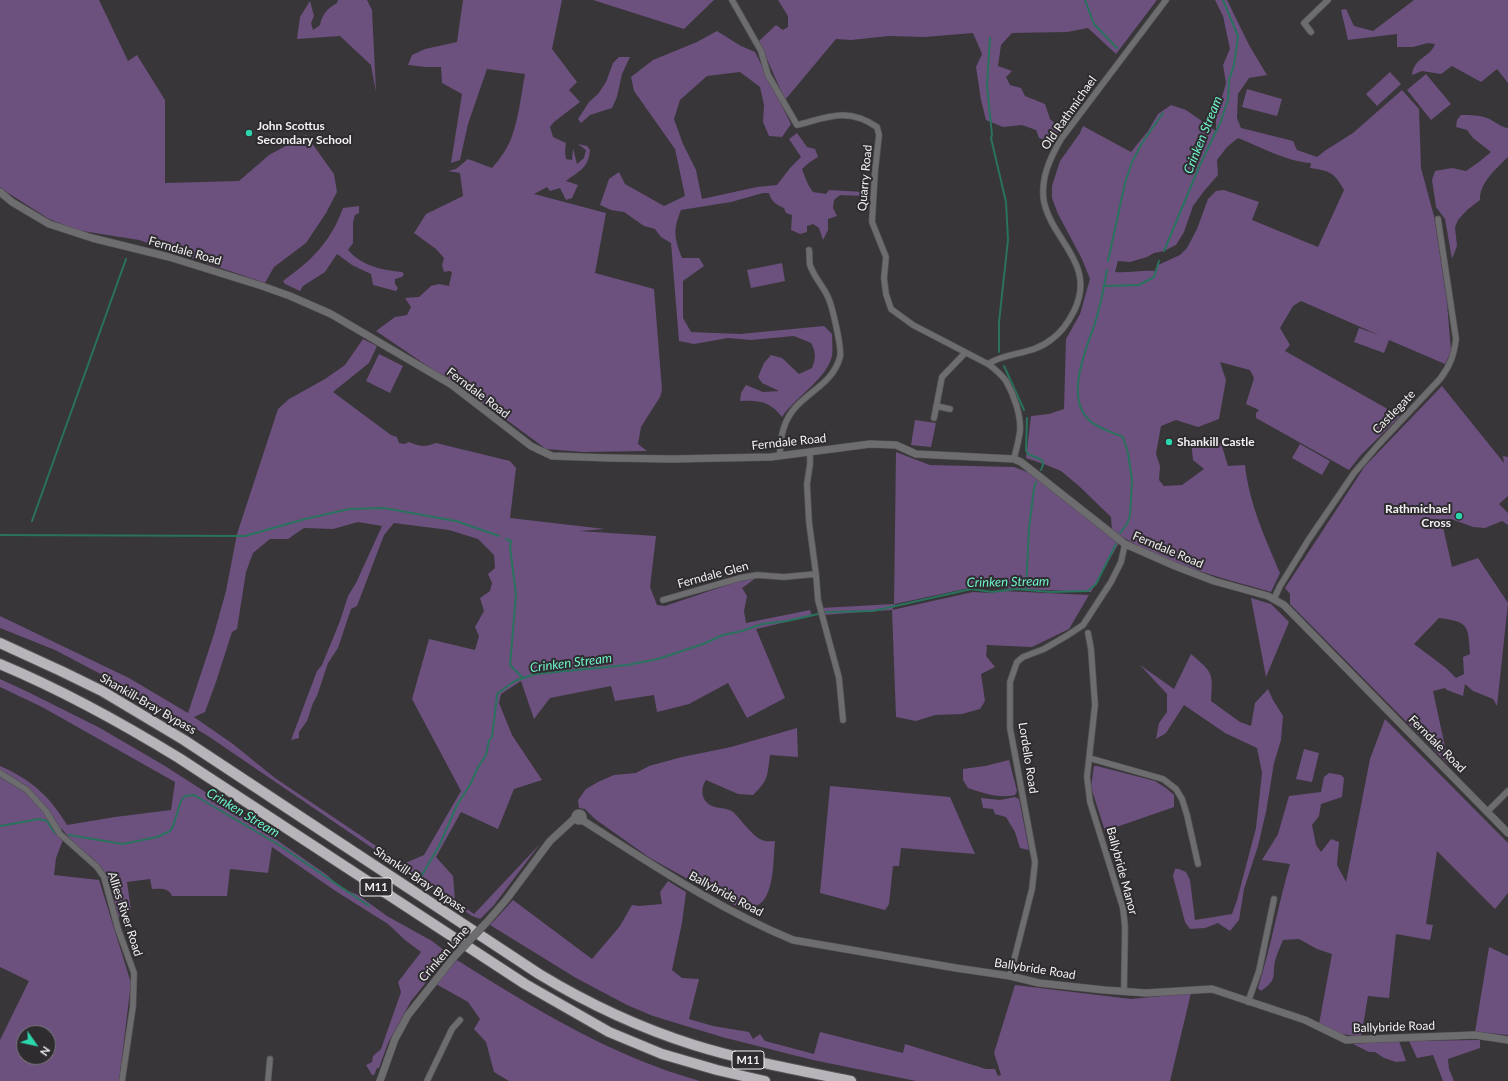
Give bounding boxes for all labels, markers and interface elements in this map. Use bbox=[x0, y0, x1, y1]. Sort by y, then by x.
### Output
street label: Old Rathmichael bbox=[1038, 73, 1100, 153]
water label: Crinken Stream bbox=[1180, 94, 1226, 176]
place label: John Scottus Secondary School bbox=[257, 119, 352, 147]
marker: John Scottus Secondary School bbox=[244, 128, 254, 138]
street label: Quarry Road bbox=[855, 144, 875, 212]
street label: Ferndale Road bbox=[147, 234, 223, 268]
street label: Ferndale Road bbox=[444, 365, 512, 421]
street label: Castlegate bbox=[1370, 387, 1418, 437]
street label: Ferndale Road bbox=[751, 431, 827, 453]
place label: Shankill Castle bbox=[1177, 435, 1255, 449]
marker: Shankill Castle bbox=[1164, 437, 1174, 447]
place label: Rathmichael Cross bbox=[1385, 502, 1451, 530]
marker: Rathmichael Cross bbox=[1454, 511, 1464, 521]
street label: Ferndale Road bbox=[1131, 529, 1205, 571]
street label: Ferndale Glen bbox=[676, 559, 750, 591]
water label: Crinken Stream bbox=[967, 573, 1049, 591]
water label: Crinken Stream bbox=[529, 650, 613, 676]
street label: Shankill-Bray Bypass bbox=[97, 671, 199, 737]
street label: Ferndale Road bbox=[1405, 712, 1469, 776]
street label: Lordello Road bbox=[1015, 721, 1041, 795]
water label: Crinken Stream bbox=[204, 785, 282, 841]
street label: Ballybride Manor bbox=[1103, 825, 1141, 917]
street label: Shankill-Bray Bypass bbox=[371, 844, 469, 916]
street label: Ballybride Road bbox=[686, 868, 766, 920]
street label: Allies River Road bbox=[105, 870, 145, 958]
road number: M11 bbox=[360, 878, 392, 896]
street label: Crinken Lane bbox=[416, 923, 472, 985]
street label: Ballybride Road bbox=[993, 955, 1077, 983]
street label: Ballybride Road bbox=[1353, 1018, 1435, 1036]
north arrow bbox=[16, 1025, 56, 1065]
text: N bbox=[38, 1044, 53, 1059]
road number: M11 bbox=[732, 1051, 764, 1069]

